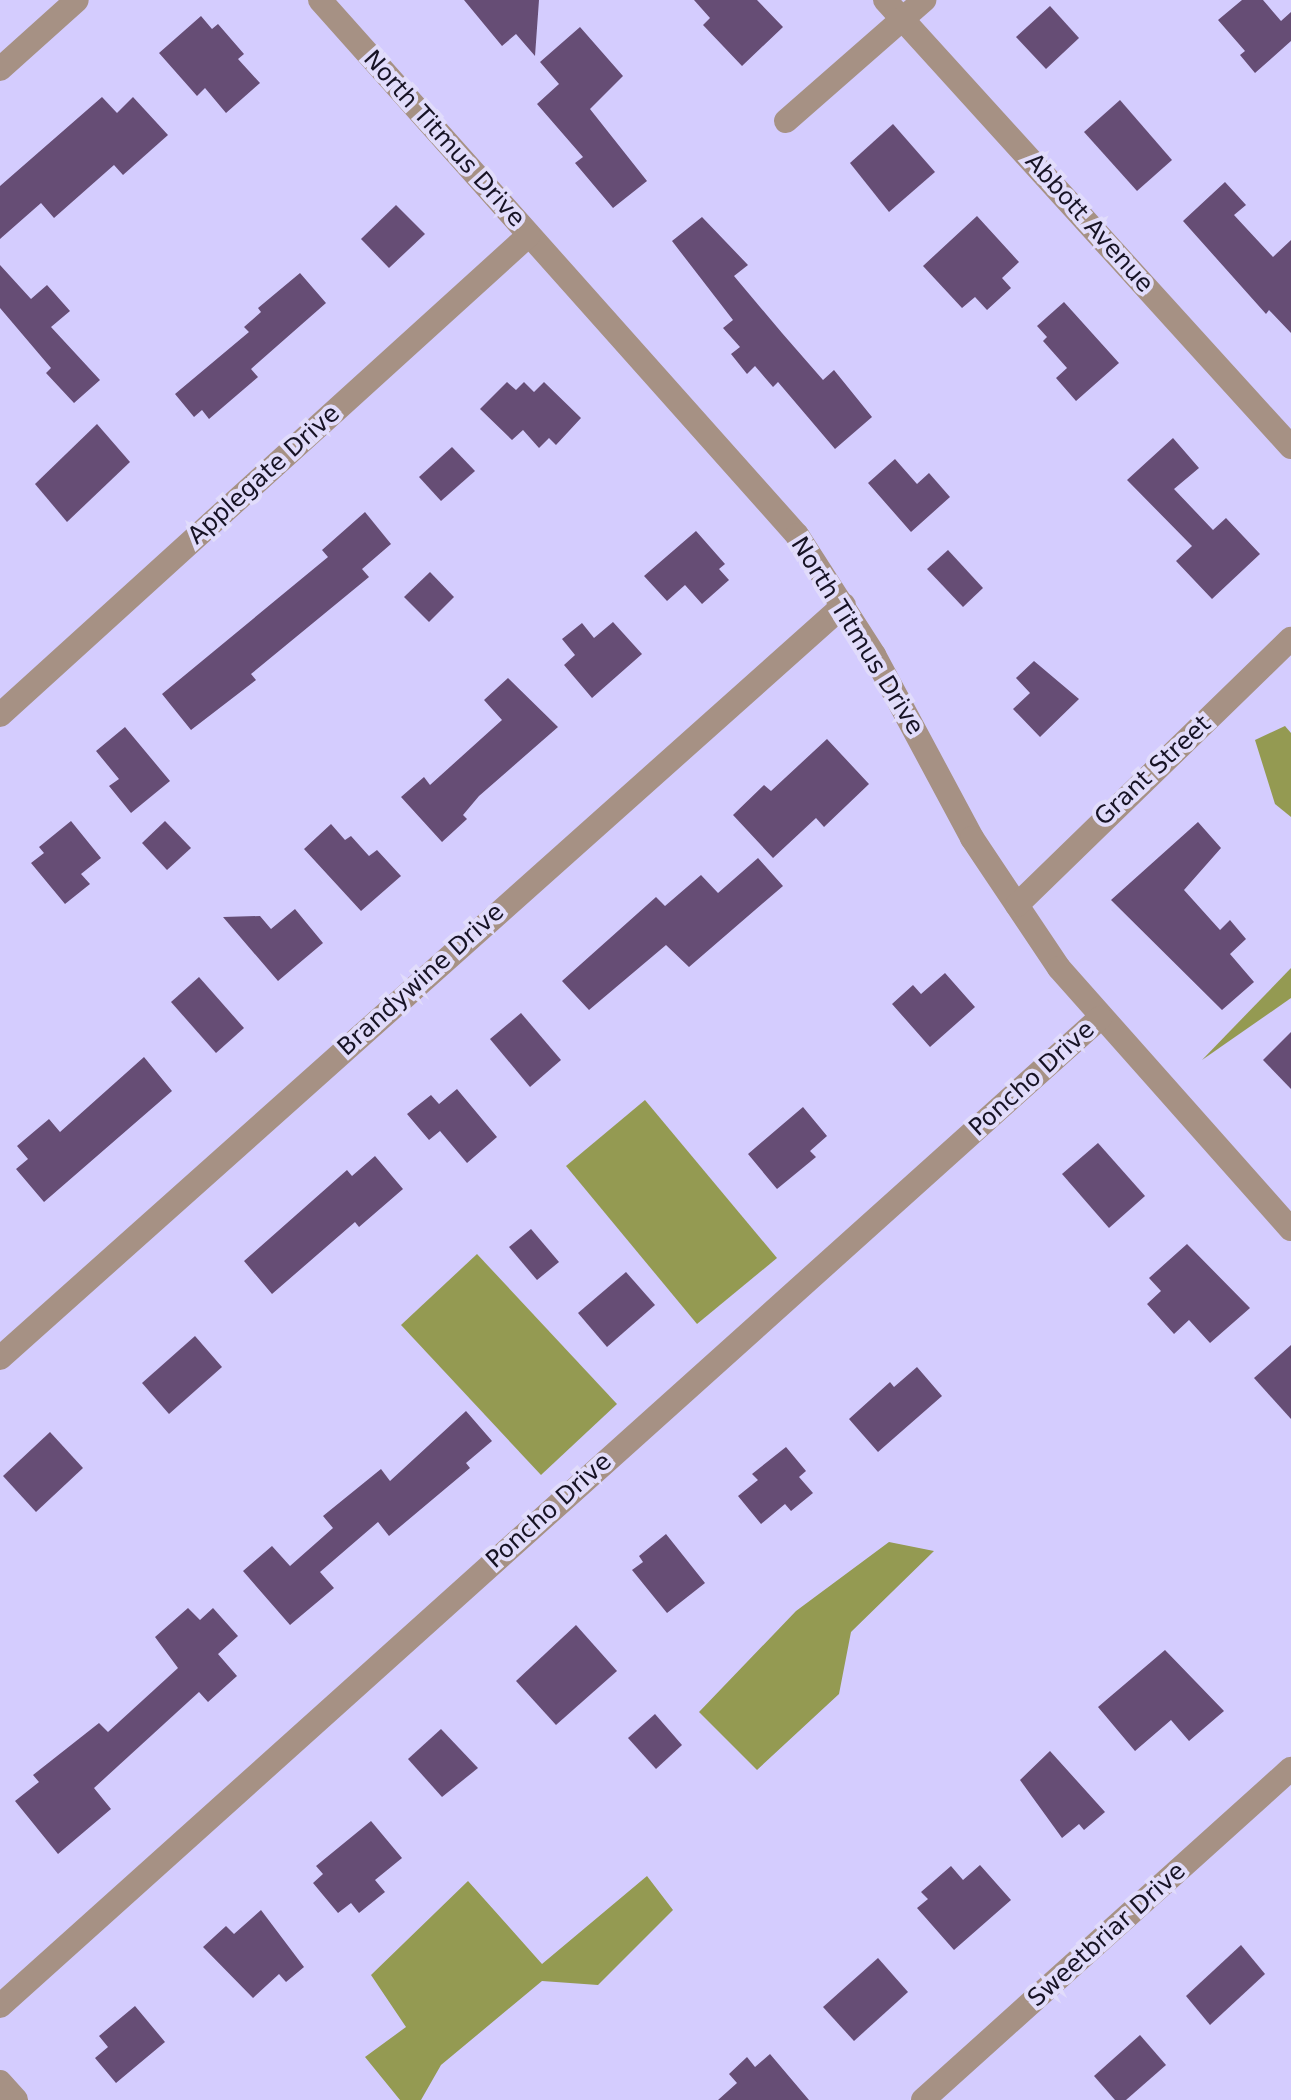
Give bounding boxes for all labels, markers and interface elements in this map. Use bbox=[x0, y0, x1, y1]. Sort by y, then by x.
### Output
street label: North Titmus Drive bbox=[357, 45, 531, 233]
street label: Abbott Avenue bbox=[1019, 148, 1159, 298]
street label: Applegate Drive bbox=[182, 399, 346, 551]
street label: North Titmus Drive bbox=[785, 532, 929, 740]
street label: Grant Street bbox=[1089, 710, 1217, 832]
street label: Brandywine Drive bbox=[332, 898, 510, 1062]
street label: Poncho Drive bbox=[964, 1015, 1100, 1143]
street label: Poncho Drive bbox=[481, 1447, 617, 1575]
street label: Sweetbriar Drive bbox=[1022, 1857, 1192, 2013]

